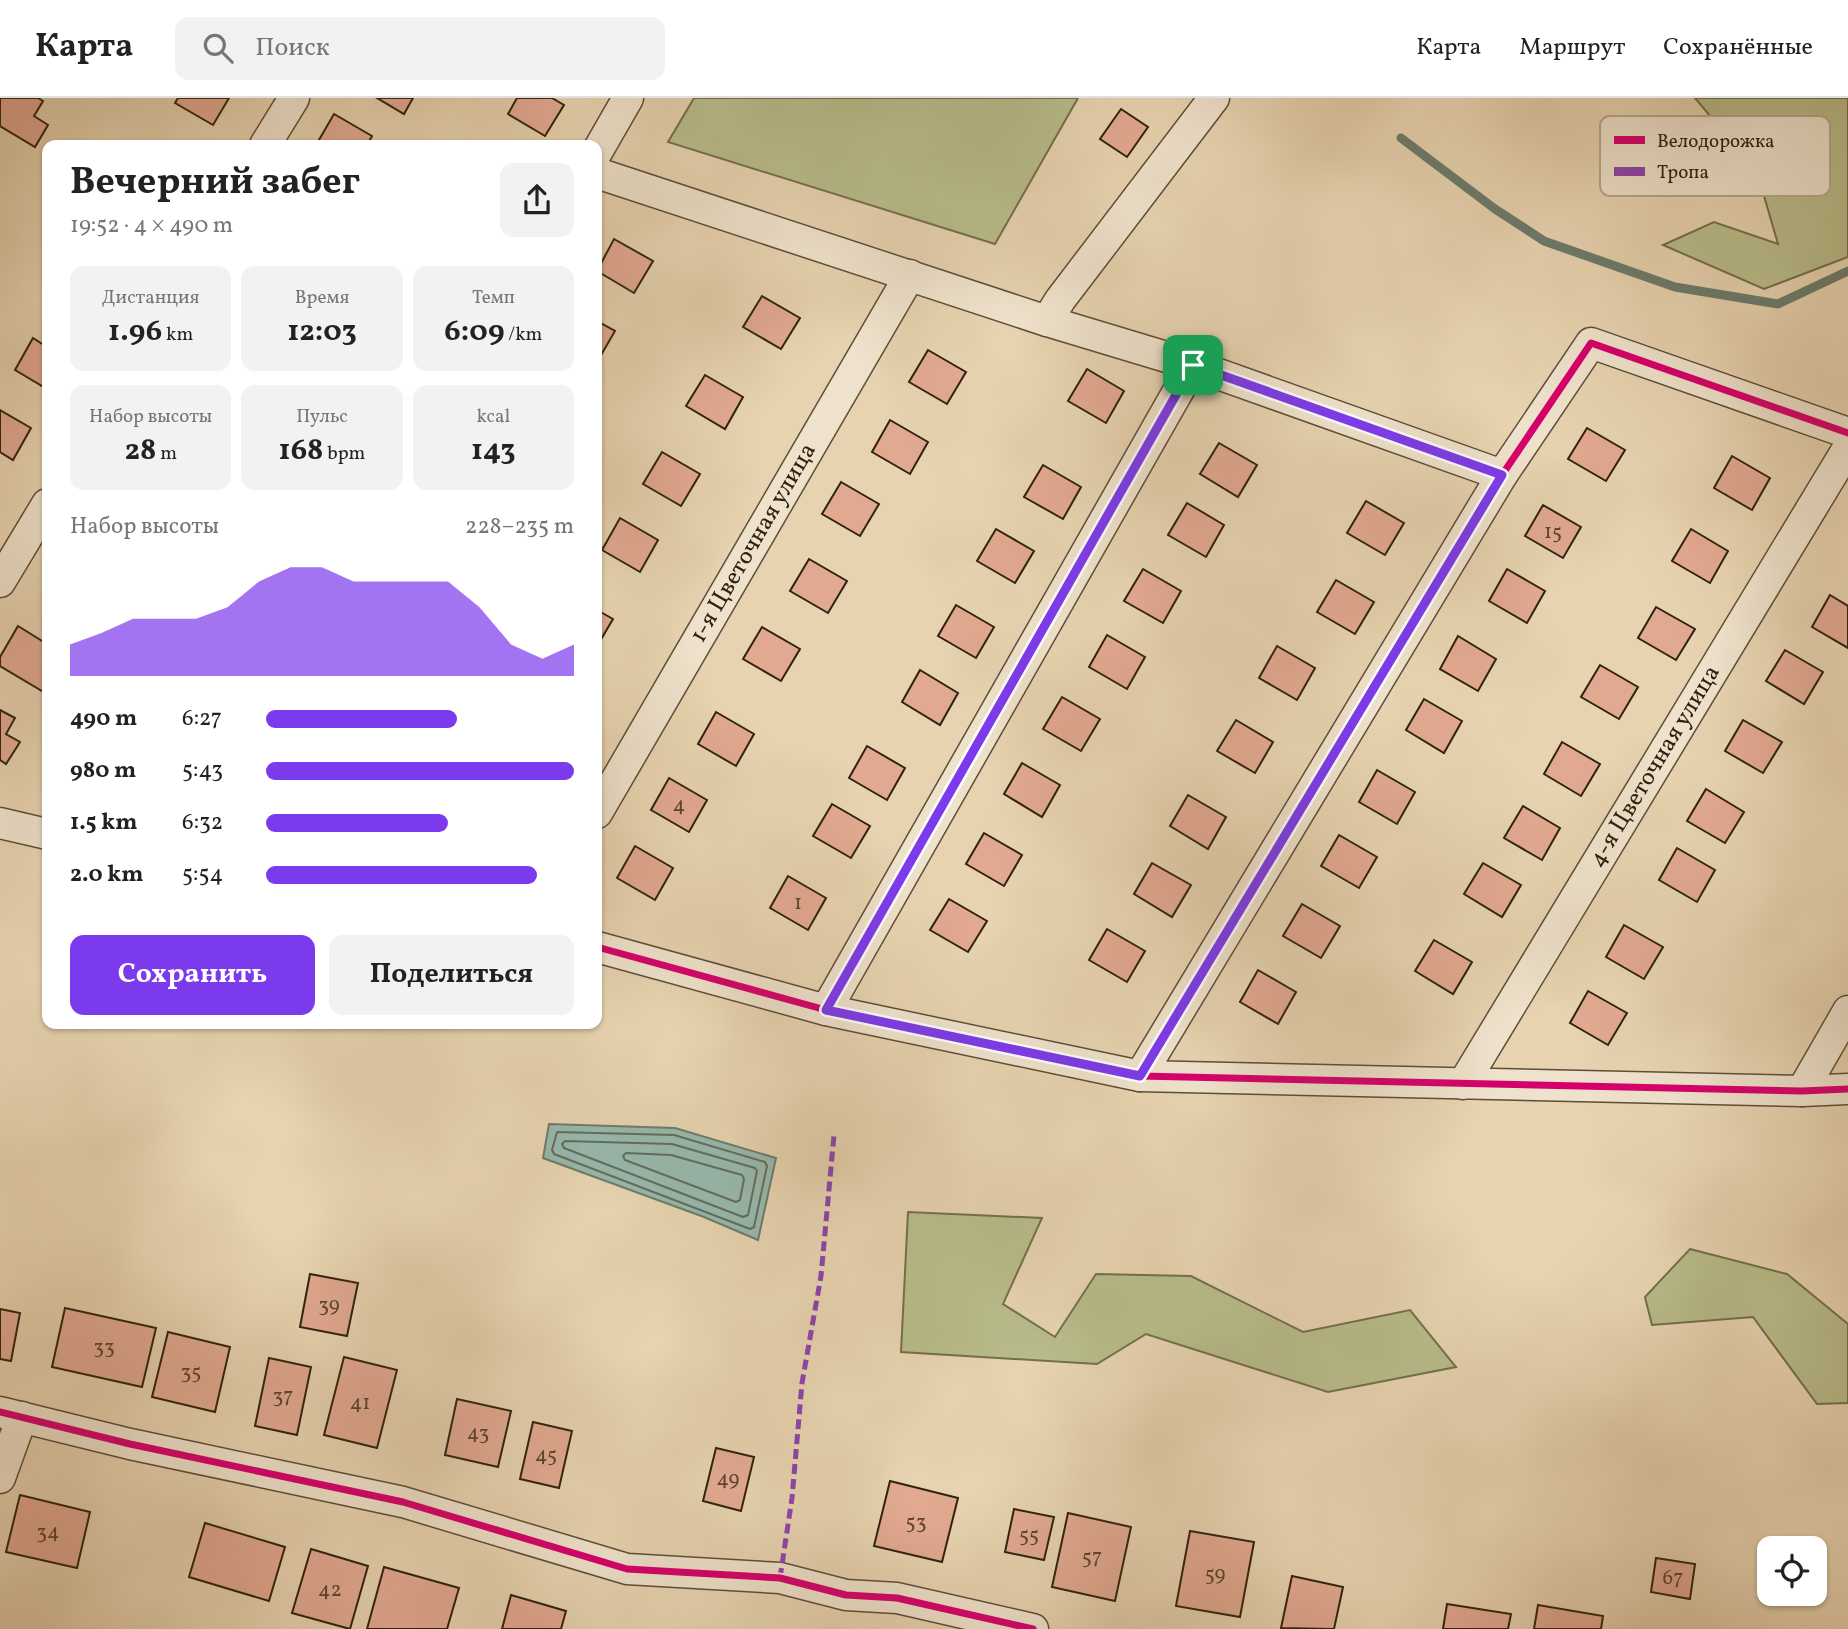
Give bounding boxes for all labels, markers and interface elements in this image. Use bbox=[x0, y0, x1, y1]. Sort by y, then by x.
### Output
search box bbox=[175, 17, 665, 80]
text: Карта bbox=[35, 25, 133, 71]
icon: search bbox=[199, 29, 237, 67]
text: Поиск bbox=[255, 30, 330, 66]
text: Карта bbox=[1416, 31, 1481, 65]
text: Маршрут bbox=[1519, 31, 1625, 65]
text: Сохранённые bbox=[1663, 31, 1813, 65]
legend bbox=[1600, 116, 1830, 196]
text: Велодорожка bbox=[1657, 129, 1775, 155]
text: Вечерний забег bbox=[70, 157, 360, 210]
text: Тропа bbox=[1657, 160, 1709, 186]
button: share bbox=[500, 163, 574, 237]
text: 19:52 · 4 × 490 m bbox=[70, 210, 233, 242]
text: Дистанция bbox=[102, 285, 200, 311]
text: Время bbox=[295, 285, 349, 311]
text: Темп bbox=[472, 285, 515, 311]
text: 1.96 bbox=[108, 311, 162, 353]
text: 12:03 bbox=[287, 311, 357, 353]
text: 6:09 bbox=[444, 311, 504, 353]
text: km bbox=[162, 322, 193, 348]
text: /km bbox=[504, 322, 542, 348]
pin bbox=[1163, 335, 1223, 395]
icon: arrive bbox=[1174, 346, 1212, 384]
text: Набор высоты bbox=[89, 404, 212, 430]
text: Пульс bbox=[296, 404, 348, 430]
text: kcal bbox=[476, 404, 510, 430]
text: 28 bbox=[124, 430, 156, 472]
text: 168 bbox=[279, 430, 323, 472]
text: 143 bbox=[471, 430, 516, 472]
street label: 1-я Цветочная улица bbox=[682, 437, 825, 650]
text: m bbox=[156, 441, 177, 467]
text: bpm bbox=[323, 441, 365, 467]
text: Набор высоты bbox=[70, 511, 219, 543]
text: 228–235 m bbox=[465, 511, 574, 543]
house number: 15 bbox=[1544, 518, 1562, 547]
street label: 4-я Цветочная улица bbox=[1581, 659, 1729, 874]
text: 490 m bbox=[70, 703, 137, 735]
text: 6:27 bbox=[182, 703, 222, 735]
text: 980 m bbox=[70, 755, 136, 787]
text: 5:43 bbox=[182, 755, 223, 787]
house number: 4 bbox=[673, 791, 685, 820]
text: 1.5 km bbox=[70, 807, 137, 839]
text: 6:32 bbox=[182, 807, 223, 839]
text: 2.0 km bbox=[70, 859, 143, 891]
text: 5:54 bbox=[182, 859, 223, 891]
house number: 1 bbox=[794, 889, 802, 918]
button: Сохранить bbox=[70, 935, 315, 1015]
button: Поделиться bbox=[329, 935, 574, 1015]
house number: 39 bbox=[318, 1291, 340, 1320]
house number: 33 bbox=[93, 1333, 115, 1362]
house number: 35 bbox=[181, 1358, 201, 1387]
house number: 37 bbox=[273, 1382, 293, 1411]
house number: 41 bbox=[350, 1389, 370, 1418]
house number: 43 bbox=[467, 1419, 489, 1448]
house number: 45 bbox=[535, 1441, 557, 1470]
house number: 49 bbox=[717, 1465, 740, 1494]
house number: 53 bbox=[906, 1508, 926, 1537]
house number: 34 bbox=[36, 1518, 60, 1547]
house number: 55 bbox=[1019, 1521, 1039, 1550]
map controls bbox=[1757, 1536, 1827, 1606]
button: locate bbox=[1757, 1536, 1827, 1606]
house number: 57 bbox=[1082, 1543, 1102, 1572]
house number: 59 bbox=[1205, 1560, 1225, 1589]
house number: 67 bbox=[1663, 1564, 1683, 1593]
house number: 42 bbox=[318, 1576, 342, 1605]

